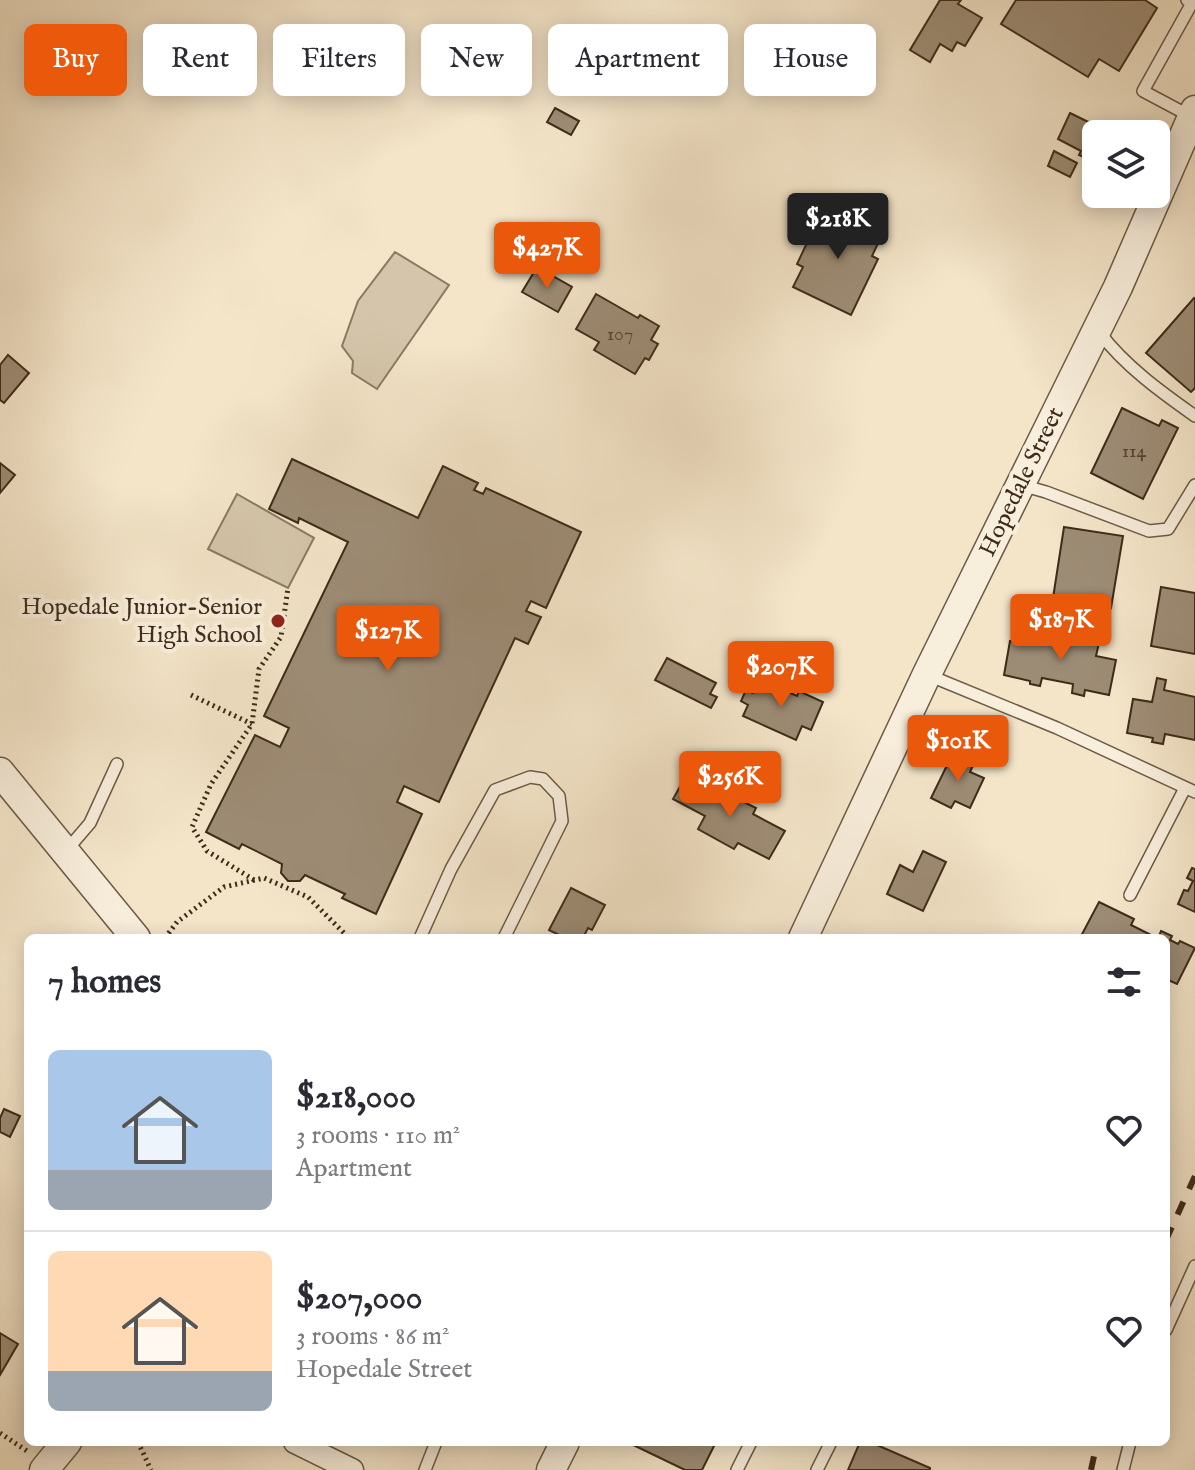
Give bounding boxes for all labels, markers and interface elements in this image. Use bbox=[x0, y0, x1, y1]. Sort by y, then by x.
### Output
chip: Buy bbox=[24, 24, 127, 96]
chip: Rent bbox=[143, 24, 257, 96]
chip: Filters bbox=[273, 24, 405, 96]
chip: New bbox=[421, 24, 532, 96]
chip: Apartment bbox=[548, 24, 728, 96]
chip: House bbox=[744, 24, 876, 96]
map controls bbox=[1082, 120, 1170, 208]
button: layers bbox=[1082, 120, 1170, 208]
pin: $218K bbox=[782, 193, 894, 261]
text: $218K bbox=[805, 202, 871, 235]
pin: $427K bbox=[491, 222, 603, 290]
text: $427K bbox=[512, 231, 582, 264]
house number: 107 bbox=[607, 322, 633, 347]
street label: Hopedale Street bbox=[972, 402, 1072, 562]
house number: 114 bbox=[1122, 439, 1147, 464]
place label: Hopedale Junior-Senior High School bbox=[21, 592, 262, 651]
pin: $187K bbox=[1005, 594, 1117, 662]
text: $187K bbox=[1028, 603, 1094, 636]
pin: $127K bbox=[332, 605, 444, 673]
marker: Hopedale Junior-Senior High School bbox=[269, 612, 287, 630]
text: $127K bbox=[355, 614, 421, 647]
pin: $207K bbox=[725, 641, 837, 709]
text: $207K bbox=[746, 650, 816, 683]
pin: $101K bbox=[902, 715, 1014, 783]
text: $101K bbox=[925, 724, 991, 757]
pin: $256K bbox=[674, 751, 786, 819]
text: $256K bbox=[697, 760, 763, 793]
icon: filters bbox=[1102, 960, 1146, 1004]
text: 7 homes bbox=[48, 961, 161, 1004]
text: $218,000 bbox=[296, 1076, 416, 1119]
icon: home bbox=[112, 1082, 208, 1178]
icon: heart bbox=[1102, 1108, 1146, 1152]
text: 3 rooms · 110 m² bbox=[296, 1119, 460, 1152]
text: Apartment bbox=[296, 1152, 412, 1185]
text: $207,000 bbox=[296, 1277, 423, 1320]
icon: home bbox=[112, 1283, 208, 1379]
icon: heart bbox=[1102, 1309, 1146, 1353]
text: 3 rooms · 86 m² bbox=[296, 1320, 449, 1353]
text: Hopedale Street bbox=[296, 1353, 472, 1386]

